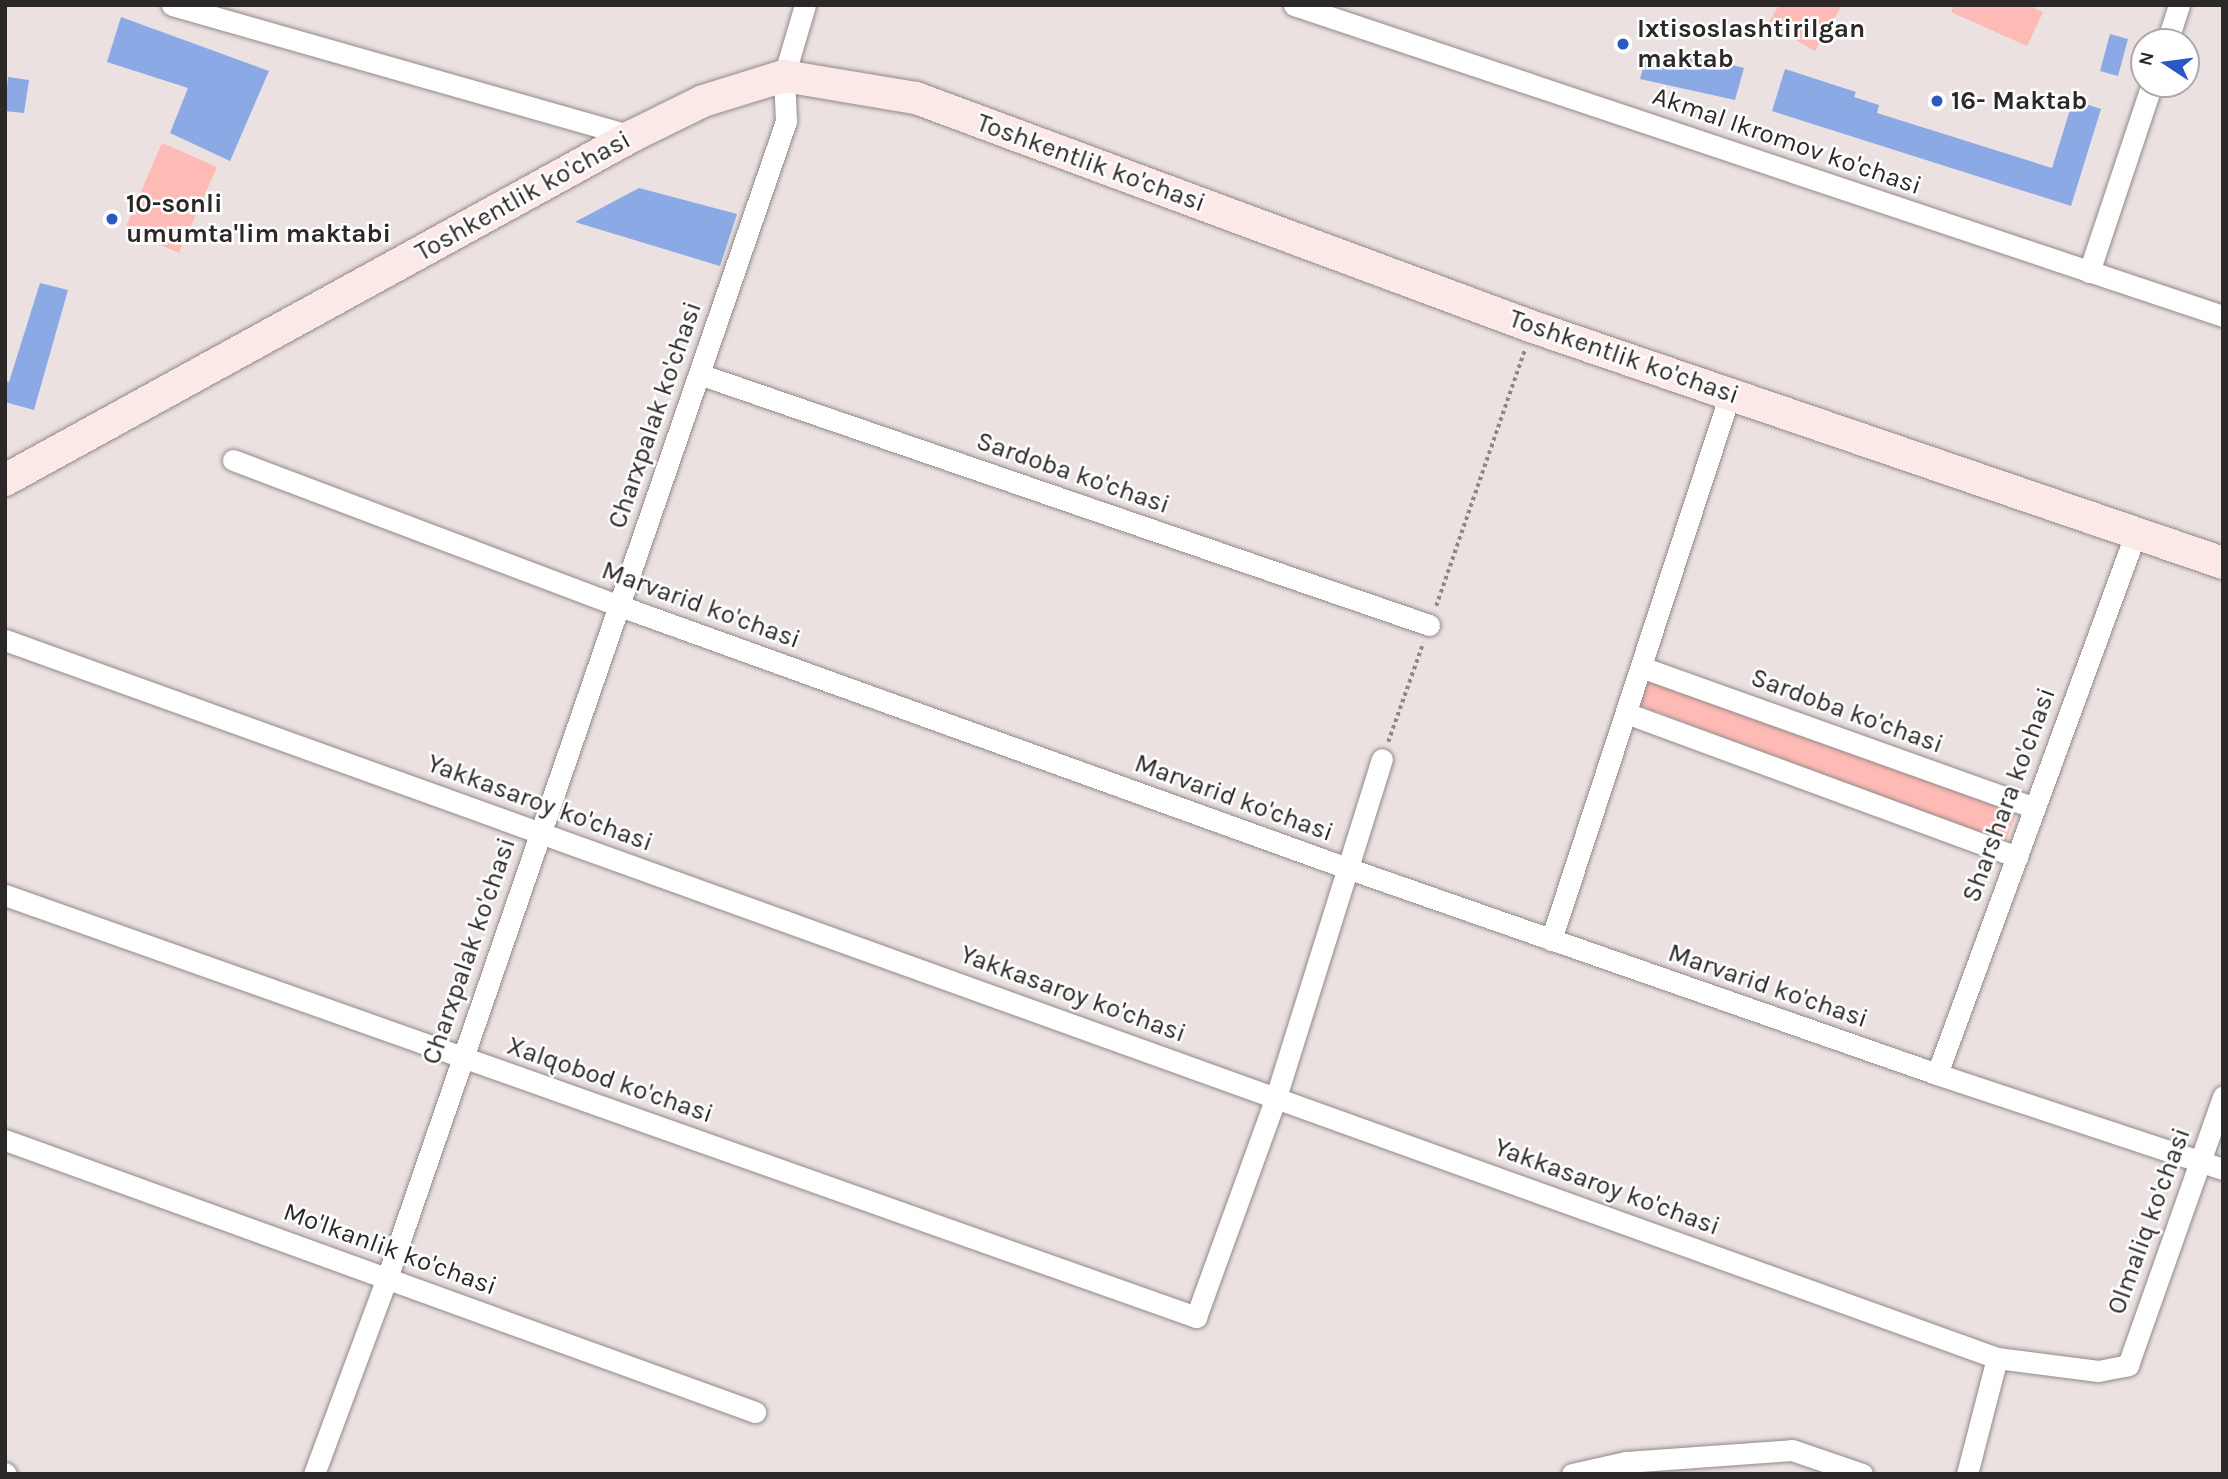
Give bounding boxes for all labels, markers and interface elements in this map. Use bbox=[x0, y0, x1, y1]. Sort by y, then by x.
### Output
place label: Ixtisoslashtirilgan maktab bbox=[1637, 13, 1865, 74]
north arrow bbox=[2130, 28, 2200, 98]
marker: Ixtisoslashtirilgan maktab bbox=[1615, 36, 1631, 52]
text: N bbox=[2134, 50, 2159, 68]
street label: Akmal Ikromov ko'chasi bbox=[1649, 80, 1925, 202]
place label: 16- Maktab bbox=[1951, 85, 2087, 117]
marker: 16- Maktab bbox=[1929, 93, 1945, 109]
street label: Toshkentlik ko'chasi bbox=[972, 107, 1210, 219]
street label: Toshkentlik ko'chasi bbox=[410, 124, 636, 268]
place label: 10-sonli umumta'lim maktabi bbox=[126, 188, 391, 249]
marker: 10-sonli umumta'lim maktabi bbox=[104, 211, 120, 227]
street label: Charxpalak ko'chasi bbox=[602, 298, 708, 532]
street label: Toshkentlik ko'chasi bbox=[1505, 303, 1743, 411]
street label: Sardoba ko'chasi bbox=[972, 425, 1174, 521]
street label: Marvarid ko'chasi bbox=[597, 555, 805, 655]
street label: Sardoba ko'chasi bbox=[1747, 662, 1947, 760]
street label: Sharshara ko'chasi bbox=[1956, 684, 2062, 906]
street label: Yakkasaroy ko'chasi bbox=[423, 748, 657, 858]
street label: Marvarid ko'chasi bbox=[1130, 748, 1338, 848]
street label: Charxpalak ko'chasi bbox=[416, 834, 522, 1068]
street label: Marvarid ko'chasi bbox=[1664, 937, 1872, 1035]
street label: Yakkasaroy ko'chasi bbox=[956, 939, 1190, 1049]
street label: Xalqobod ko'chasi bbox=[503, 1030, 717, 1130]
street label: Olmaliq ko'chasi bbox=[2101, 1123, 2197, 1319]
street label: Yakkasaroy ko'chasi bbox=[1490, 1132, 1724, 1242]
street label: Mo'lkanlik ko'chasi bbox=[279, 1196, 501, 1302]

